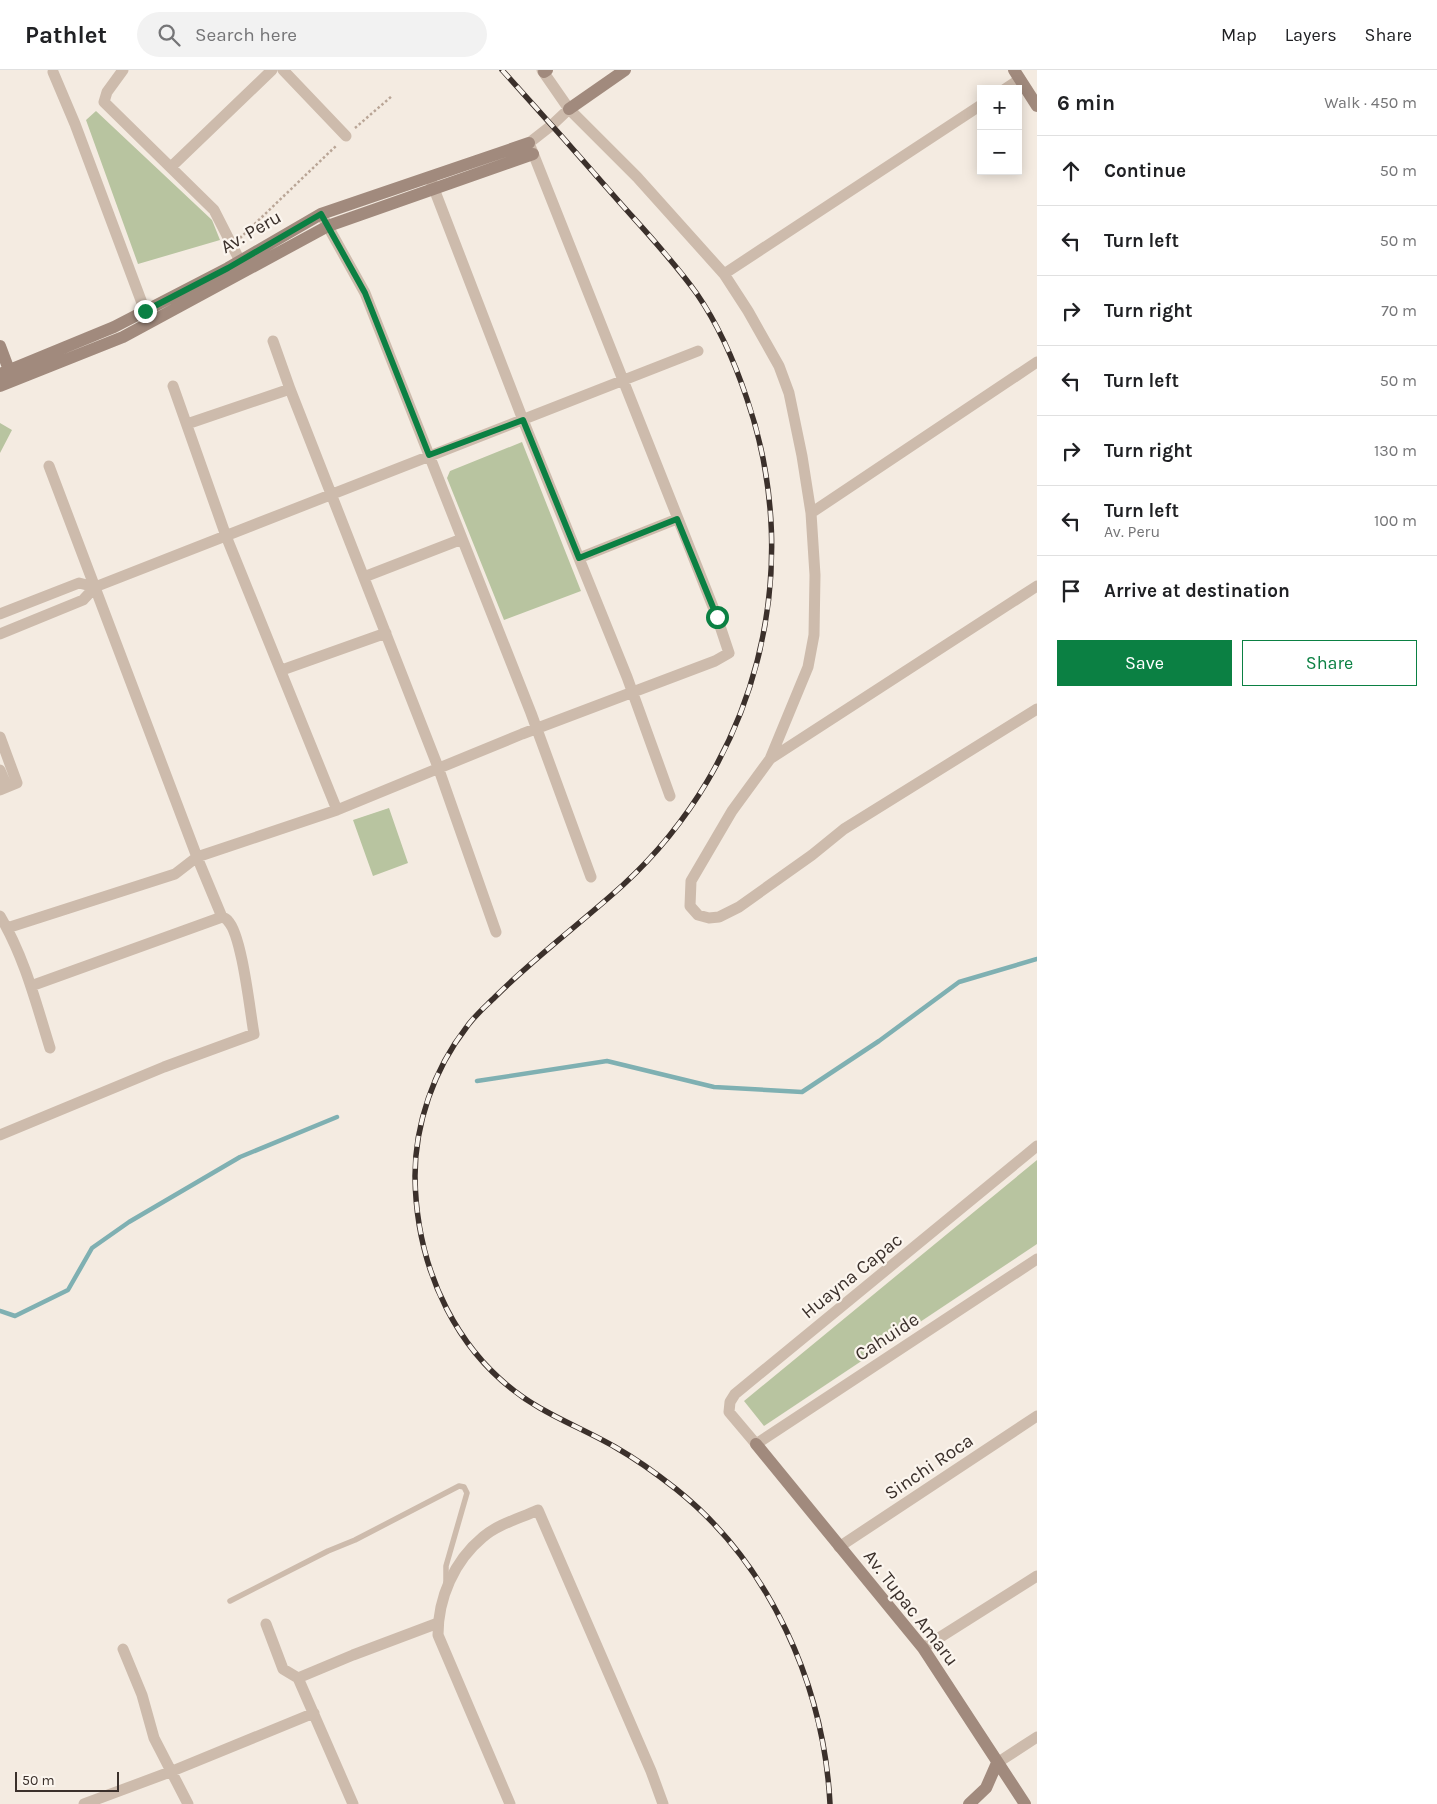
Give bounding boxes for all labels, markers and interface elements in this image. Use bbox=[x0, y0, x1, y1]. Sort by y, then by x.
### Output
search box bbox=[137, 12, 487, 57]
text: Pathlet bbox=[25, 21, 107, 49]
icon: search bbox=[155, 21, 183, 49]
text: Search here bbox=[195, 24, 297, 46]
text: Map bbox=[1221, 24, 1257, 46]
text: Layers bbox=[1285, 24, 1337, 46]
text: Share bbox=[1365, 24, 1412, 46]
map controls bbox=[977, 85, 1022, 175]
button: + bbox=[977, 85, 1022, 130]
text: 6 min bbox=[1057, 91, 1115, 115]
text: Walk · 450 m bbox=[1324, 93, 1417, 112]
button: − bbox=[977, 130, 1022, 175]
icon: ahead bbox=[1057, 157, 1085, 185]
text: Continue bbox=[1104, 160, 1186, 182]
text: 50 m bbox=[1380, 161, 1417, 180]
street label: Av. Peru bbox=[217, 206, 285, 258]
icon: left bbox=[1057, 227, 1085, 255]
text: Turn left bbox=[1104, 230, 1179, 252]
text: 50 m bbox=[1380, 231, 1417, 250]
icon: right bbox=[1057, 297, 1085, 325]
route end bbox=[134, 300, 157, 323]
text: Turn right bbox=[1104, 300, 1193, 322]
text: 70 m bbox=[1381, 301, 1417, 320]
icon: left bbox=[1057, 367, 1085, 395]
text: Turn left bbox=[1104, 370, 1179, 392]
text: 50 m bbox=[1380, 371, 1417, 390]
icon: right bbox=[1057, 437, 1085, 465]
text: Turn right bbox=[1104, 440, 1193, 462]
text: 130 m bbox=[1374, 441, 1417, 460]
text: Turn left bbox=[1104, 500, 1179, 522]
icon: left bbox=[1057, 507, 1085, 535]
text: 100 m bbox=[1374, 511, 1417, 530]
text: Av. Peru bbox=[1104, 522, 1160, 541]
icon: arrive bbox=[1057, 577, 1085, 605]
text: Arrive at destination bbox=[1104, 580, 1290, 602]
route start bbox=[706, 606, 729, 629]
button: Save bbox=[1057, 640, 1232, 686]
button: Share bbox=[1242, 640, 1417, 686]
street label: Huayna Capac bbox=[797, 1229, 907, 1323]
street label: Cahuide bbox=[851, 1308, 923, 1366]
street label: Sinchi Roca bbox=[880, 1429, 978, 1505]
street label: Av. Tupac Amaru bbox=[859, 1546, 963, 1670]
scale bar bbox=[15, 1769, 119, 1792]
text: 50 m bbox=[22, 1772, 55, 1789]

